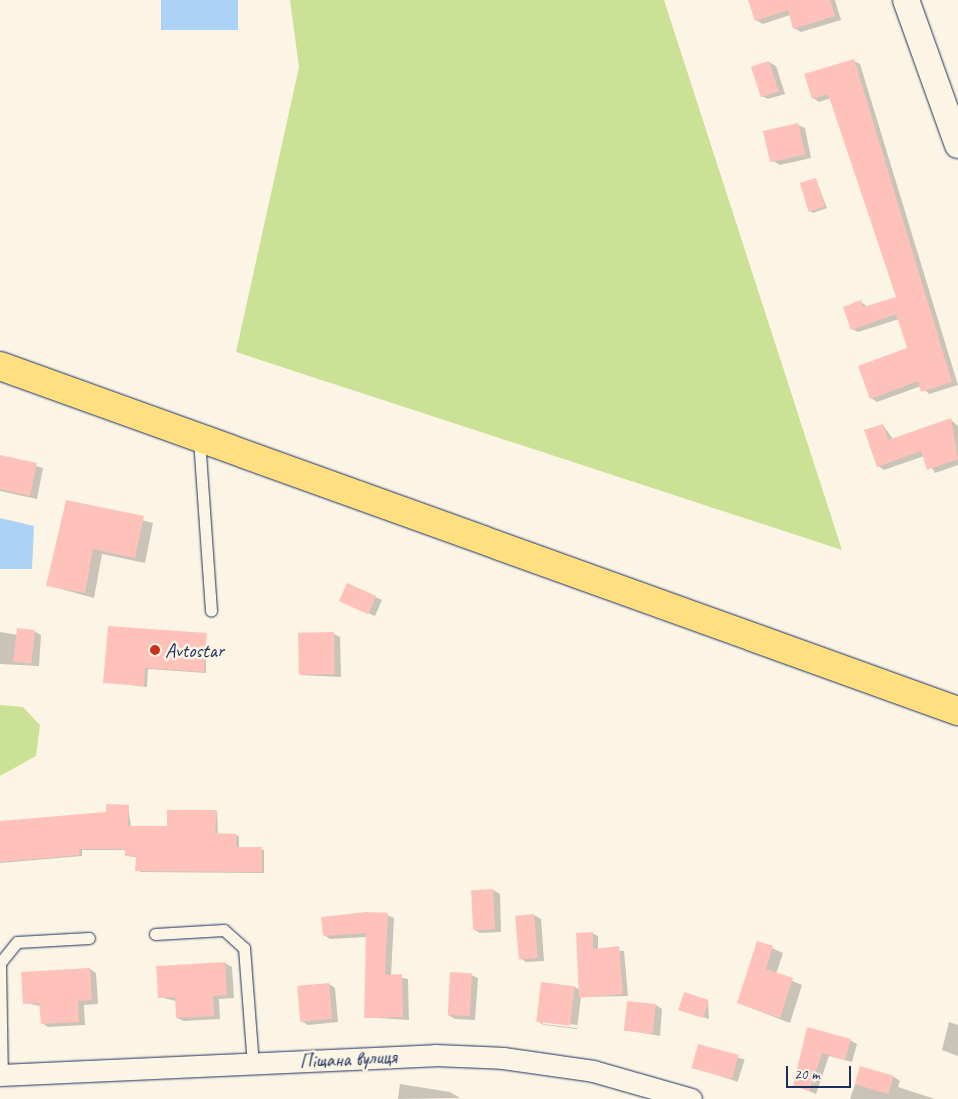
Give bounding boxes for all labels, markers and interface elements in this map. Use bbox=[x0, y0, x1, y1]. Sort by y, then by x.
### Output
place label: Avtostar bbox=[165, 638, 224, 662]
marker: Avtostar bbox=[149, 644, 161, 656]
street label: Піщана вулиця bbox=[298, 1044, 398, 1074]
scale bar bbox=[788, 1056, 853, 1088]
text: 20 m bbox=[794, 1065, 820, 1084]

